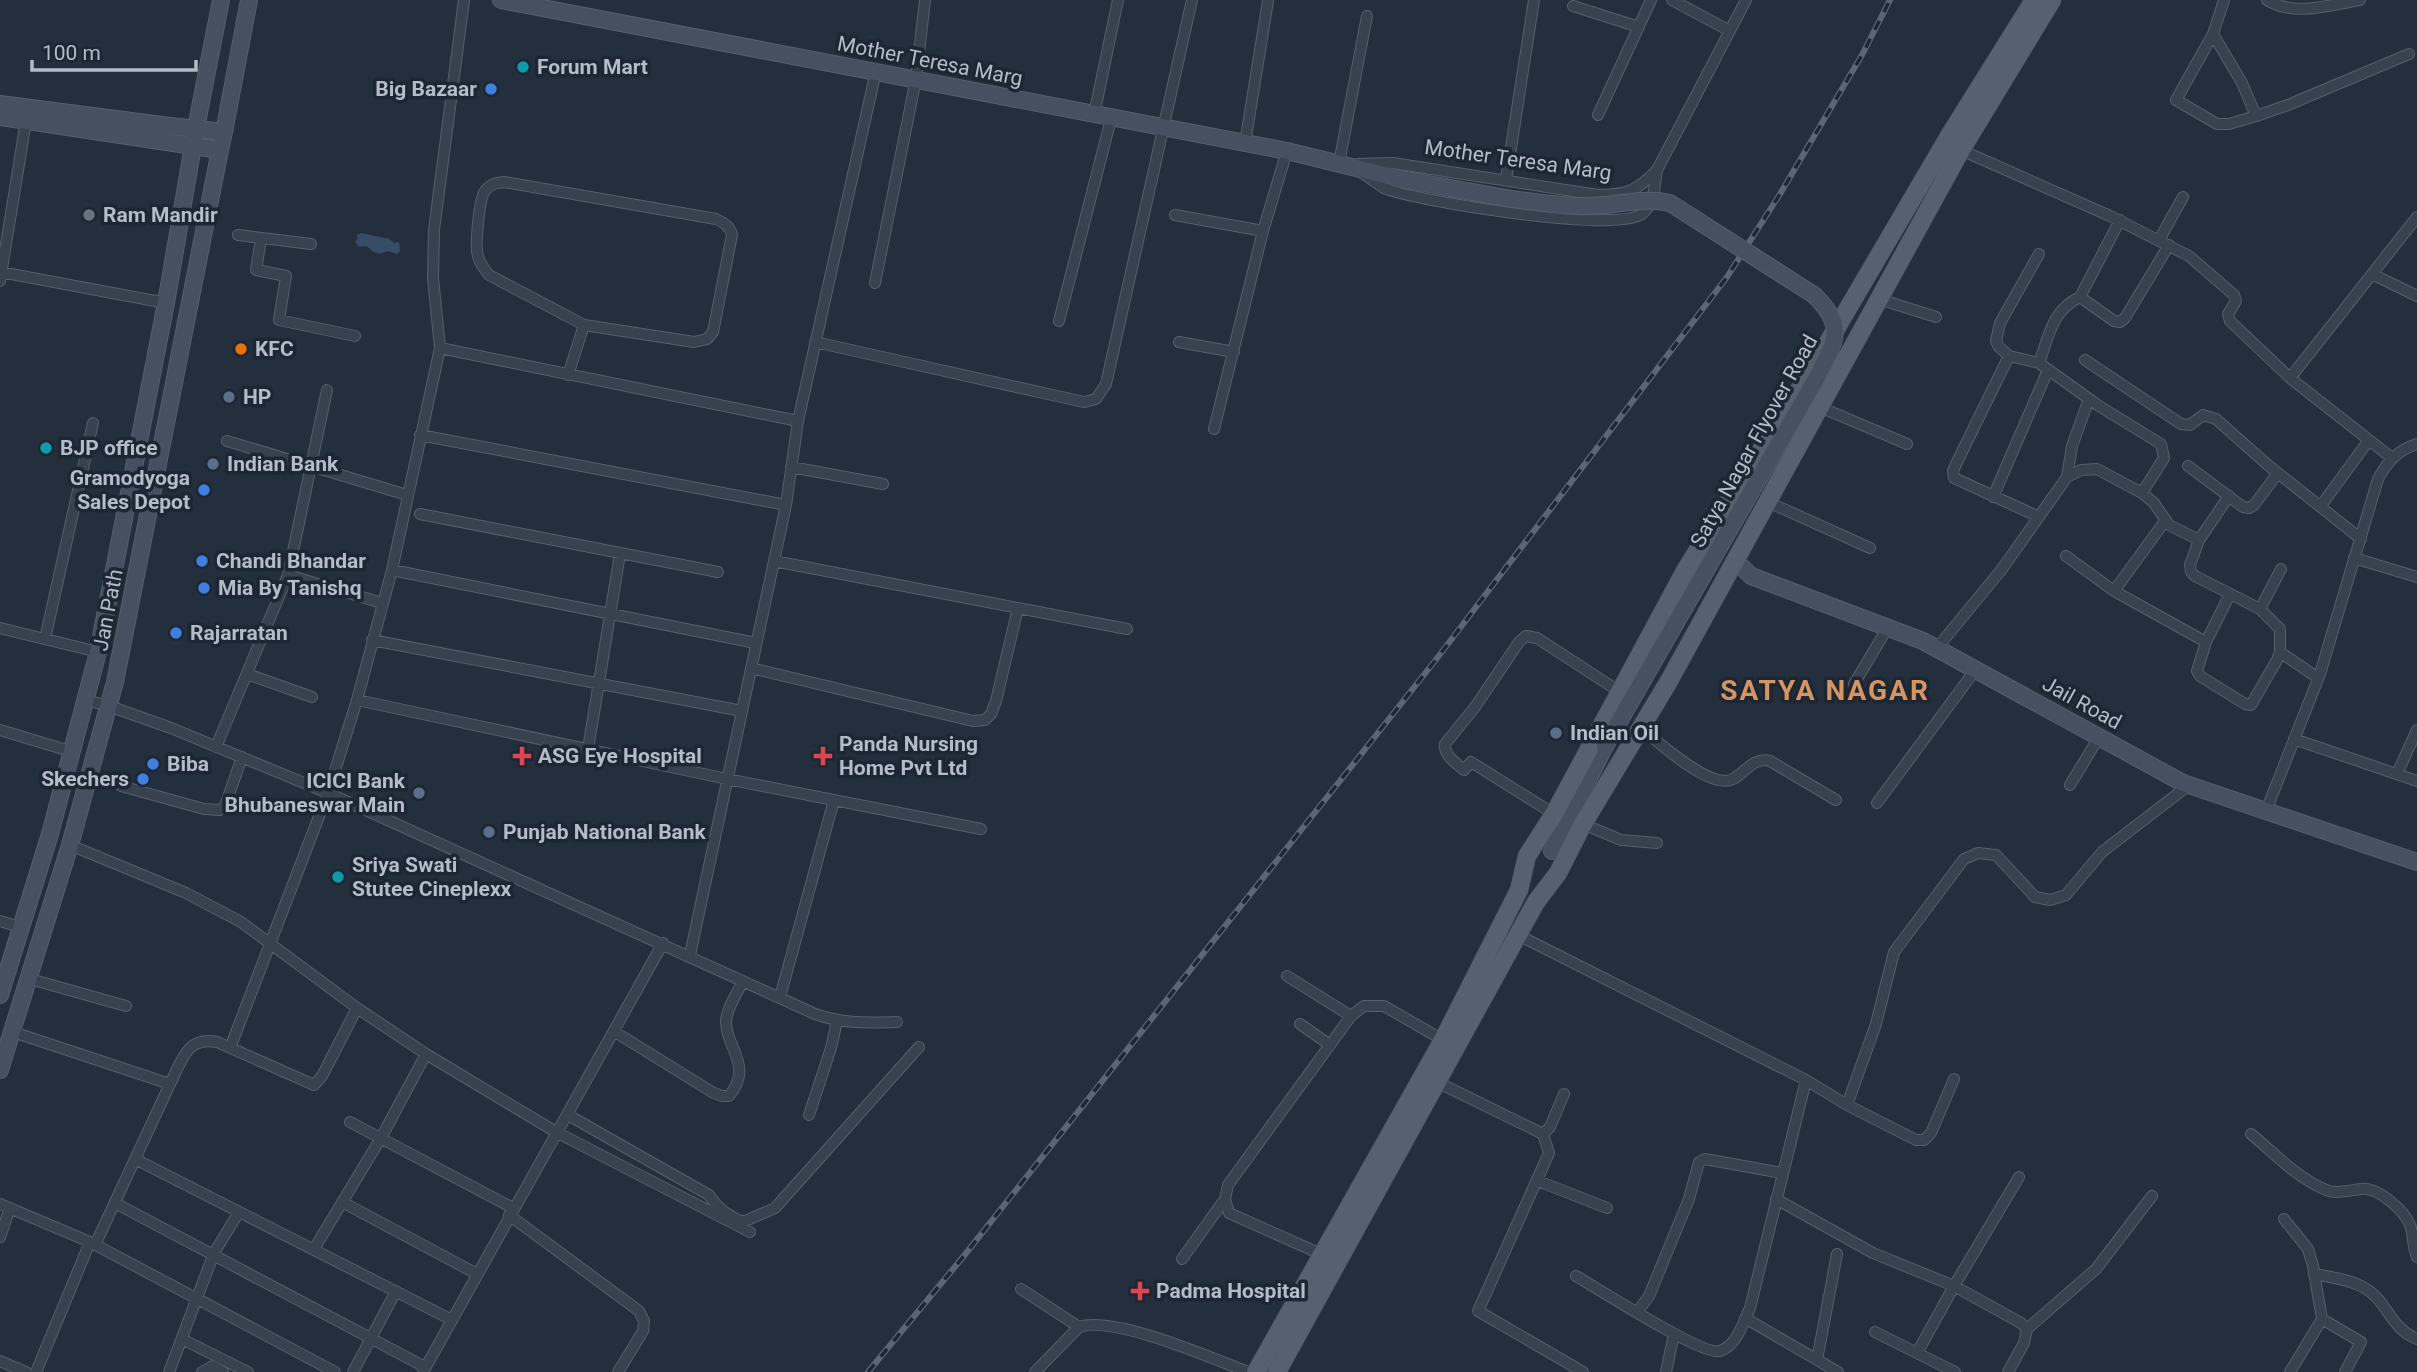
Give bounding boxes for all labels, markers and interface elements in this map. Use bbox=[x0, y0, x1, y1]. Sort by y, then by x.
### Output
scale bar bbox=[32, 28, 196, 72]
street label: Mother Teresa Marg bbox=[835, 31, 1025, 91]
text: 100 m bbox=[42, 41, 101, 65]
place label: Forum Mart bbox=[537, 55, 648, 79]
marker: Forum Mart bbox=[515, 59, 531, 75]
place label: Big Bazaar bbox=[375, 77, 477, 101]
marker: Big Bazaar bbox=[483, 81, 499, 97]
street label: Mother Teresa Marg bbox=[1423, 135, 1613, 185]
place label: Ram Mandir bbox=[103, 203, 218, 227]
marker: Ram Mandir bbox=[81, 207, 97, 223]
street label: Satya Nagar Flyover Road bbox=[1686, 331, 1822, 551]
place label: KFC bbox=[255, 337, 294, 361]
marker: KFC bbox=[233, 341, 249, 357]
place label: HP bbox=[243, 385, 271, 409]
marker: HP bbox=[221, 389, 237, 405]
place label: BJP office bbox=[60, 436, 158, 460]
marker: BJP office bbox=[38, 440, 54, 456]
place label: Indian Bank bbox=[227, 452, 339, 476]
marker: Indian Bank bbox=[205, 456, 221, 472]
place label: Gramodyoga Sales Depot bbox=[70, 466, 190, 514]
marker: Gramodyoga Sales Depot bbox=[196, 482, 212, 498]
place label: Chandi Bhandar bbox=[216, 549, 366, 573]
marker: Chandi Bhandar bbox=[194, 553, 210, 569]
street label: Jan Path bbox=[88, 567, 128, 653]
place label: Mia By Tanishq bbox=[218, 576, 361, 600]
marker: Mia By Tanishq bbox=[196, 580, 212, 596]
place label: Rajarratan bbox=[190, 621, 288, 645]
marker: Rajarratan bbox=[168, 625, 184, 641]
street label: Jail Road bbox=[2038, 672, 2126, 734]
district label: SATYA NAGAR bbox=[1720, 674, 1930, 707]
place label: Indian Oil bbox=[1570, 721, 1659, 745]
marker: Indian Oil bbox=[1548, 725, 1564, 741]
place label: Panda Nursing Home Pvt Ltd bbox=[839, 732, 978, 780]
place label: ASG Eye Hospital bbox=[538, 744, 702, 768]
marker: ASG Eye Hospital bbox=[512, 746, 532, 766]
marker: Panda Nursing Home Pvt Ltd bbox=[813, 746, 833, 766]
place label: Biba bbox=[167, 752, 209, 776]
marker: Biba bbox=[145, 756, 161, 772]
place label: Skechers bbox=[41, 767, 129, 791]
place label: ICICI Bank Bhubaneswar Main bbox=[225, 769, 406, 817]
marker: Skechers bbox=[135, 771, 151, 787]
marker: ICICI Bank Bhubaneswar Main bbox=[411, 785, 427, 801]
place label: Punjab National Bank bbox=[503, 820, 707, 844]
marker: Punjab National Bank bbox=[481, 824, 497, 840]
place label: Sriya Swati Stutee Cineplexx bbox=[352, 853, 512, 901]
marker: Sriya Swati Stutee Cineplexx bbox=[330, 869, 346, 885]
place label: Padma Hospital bbox=[1156, 1279, 1306, 1303]
marker: Padma Hospital bbox=[1130, 1281, 1150, 1301]

